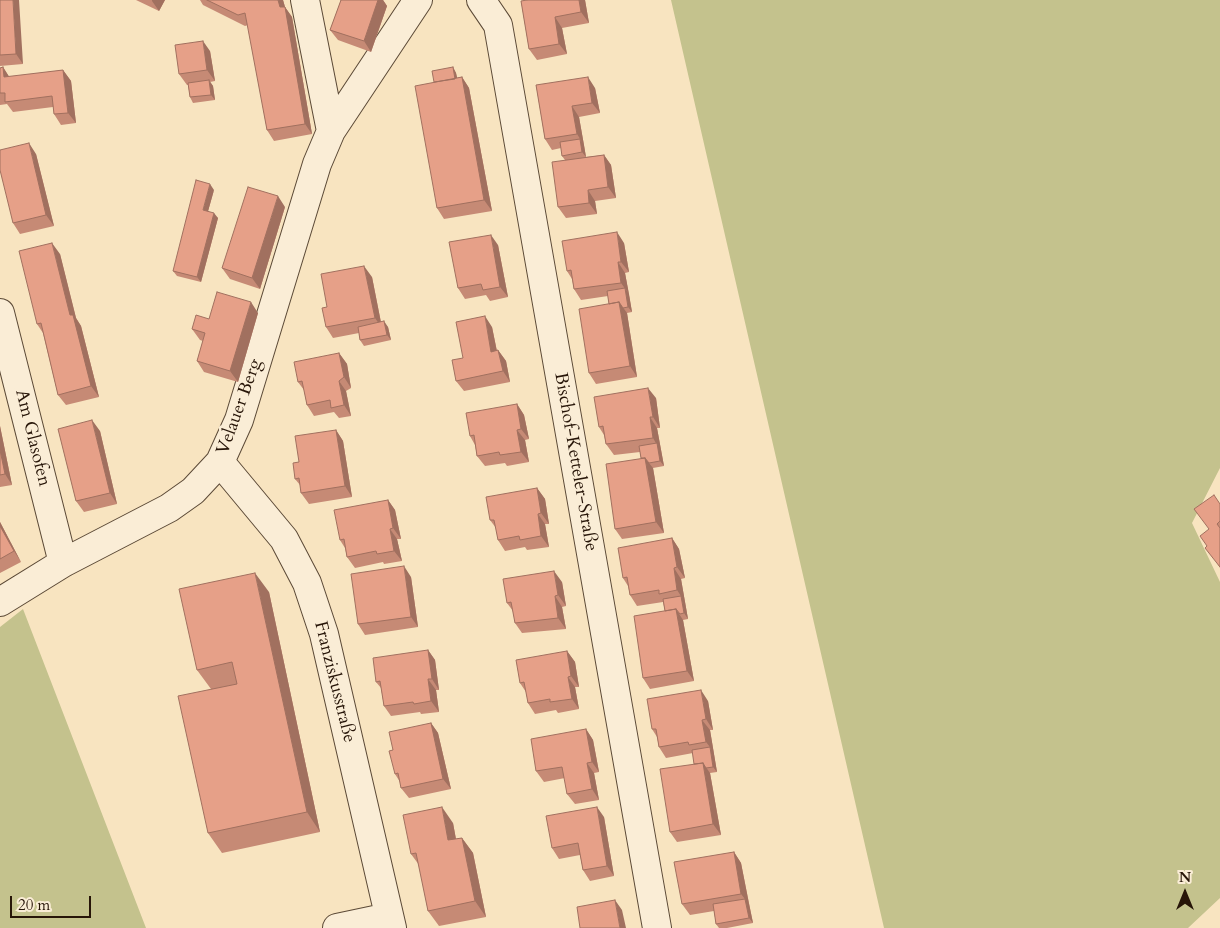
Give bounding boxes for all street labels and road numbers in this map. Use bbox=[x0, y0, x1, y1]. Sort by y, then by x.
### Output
street label: Velauer Berg bbox=[213, 356, 267, 458]
street label: Bischof-Ketteler-Straße bbox=[549, 371, 601, 553]
street label: Am Glasofen bbox=[10, 387, 54, 489]
street label: Franziskusstraße bbox=[308, 619, 360, 745]

